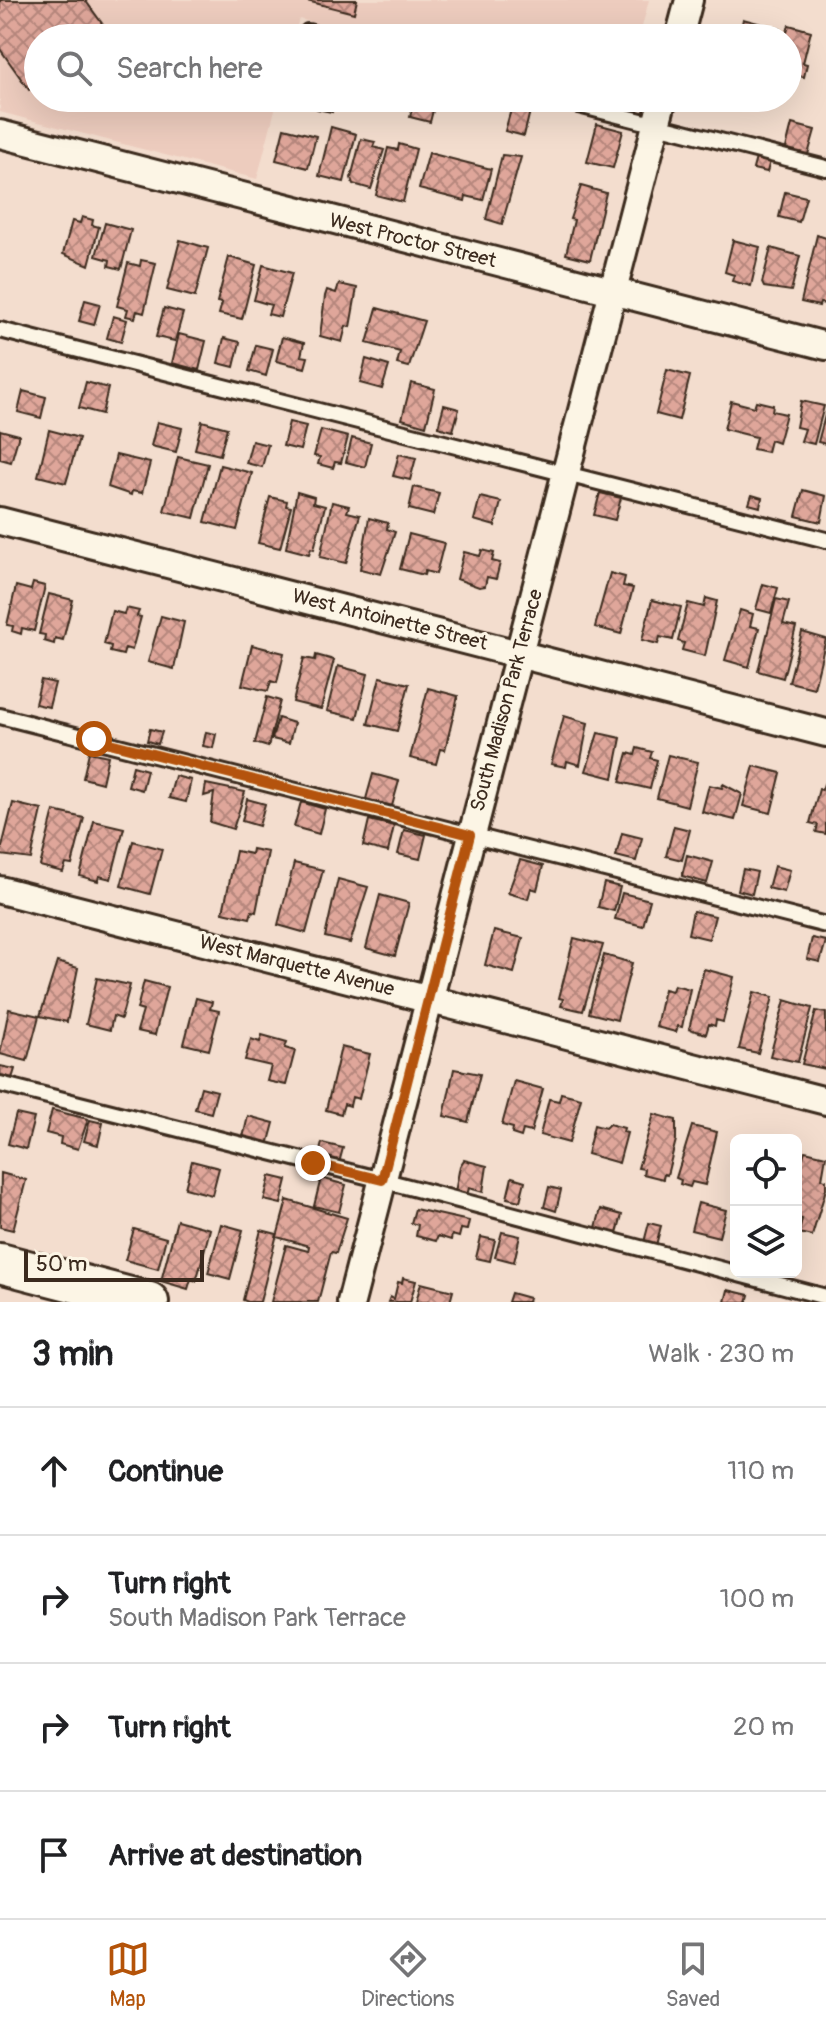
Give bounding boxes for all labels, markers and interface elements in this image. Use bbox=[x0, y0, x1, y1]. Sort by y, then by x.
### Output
search box bbox=[24, 24, 802, 112]
icon: search bbox=[52, 46, 96, 90]
text: Search here bbox=[116, 50, 263, 87]
street label: West Proctor Street bbox=[327, 208, 500, 274]
street label: West Antoinette Street bbox=[290, 583, 491, 656]
street label: South Madison Park Terrace bbox=[465, 586, 548, 814]
route start bbox=[76, 721, 112, 757]
street label: West Marquette Avenue bbox=[197, 929, 397, 1002]
map controls bbox=[730, 1134, 802, 1278]
button: locate bbox=[730, 1134, 802, 1206]
route end bbox=[295, 1145, 331, 1181]
button: layers bbox=[730, 1206, 802, 1278]
scale bar bbox=[24, 1246, 204, 1282]
text: 50 m bbox=[36, 1250, 87, 1278]
text: 3 min bbox=[32, 1333, 114, 1376]
text: Walk · 230 m bbox=[648, 1338, 794, 1370]
icon: ahead bbox=[32, 1449, 76, 1493]
text: Continue bbox=[108, 1453, 223, 1490]
text: 110 m bbox=[727, 1455, 794, 1487]
text: Turn right bbox=[108, 1565, 231, 1602]
icon: right bbox=[32, 1577, 76, 1621]
text: 100 m bbox=[720, 1583, 794, 1615]
text: South Madison Park Terrace bbox=[108, 1602, 406, 1634]
icon: right bbox=[32, 1705, 76, 1749]
text: Turn right bbox=[108, 1709, 231, 1746]
text: 20 m bbox=[733, 1711, 794, 1743]
icon: arrive bbox=[32, 1833, 76, 1877]
text: Arrive at destination bbox=[108, 1837, 362, 1874]
tab: Map bbox=[106, 1937, 150, 2013]
tab: Directions bbox=[361, 1937, 454, 2013]
tab: Saved bbox=[666, 1937, 720, 2013]

